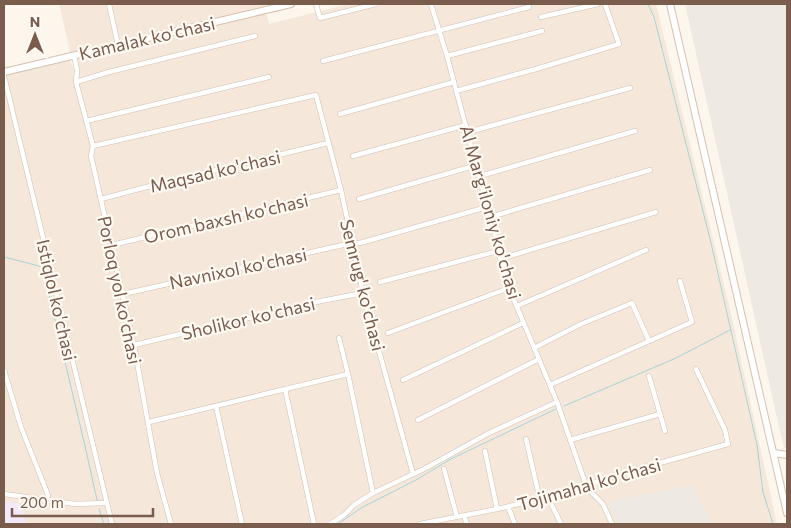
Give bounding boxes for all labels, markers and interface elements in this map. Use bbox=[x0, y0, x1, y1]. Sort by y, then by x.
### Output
north arrow bbox=[10, 10, 60, 60]
street label: Kamalak ko'chasi bbox=[77, 12, 217, 64]
text: N bbox=[30, 13, 40, 30]
street label: Al Marg'iloniy ko'chasi bbox=[456, 122, 526, 302]
street label: Maqsad ko'chasi bbox=[147, 145, 283, 197]
street label: Orom baxsh ko'chasi bbox=[142, 188, 310, 248]
street label: Porloq yol ko'chasi bbox=[94, 214, 146, 366]
street label: Semrug' ko'chasi bbox=[336, 217, 390, 353]
street label: Istiqlol ko'chasi bbox=[32, 237, 82, 363]
street label: Navnixol ko'chasi bbox=[167, 243, 309, 293]
street label: Sholikor ko'chasi bbox=[179, 292, 317, 344]
street label: Tojimahal ko'chasi bbox=[515, 453, 663, 515]
scale bar bbox=[12, 486, 154, 518]
text: 200 m bbox=[20, 493, 64, 511]

